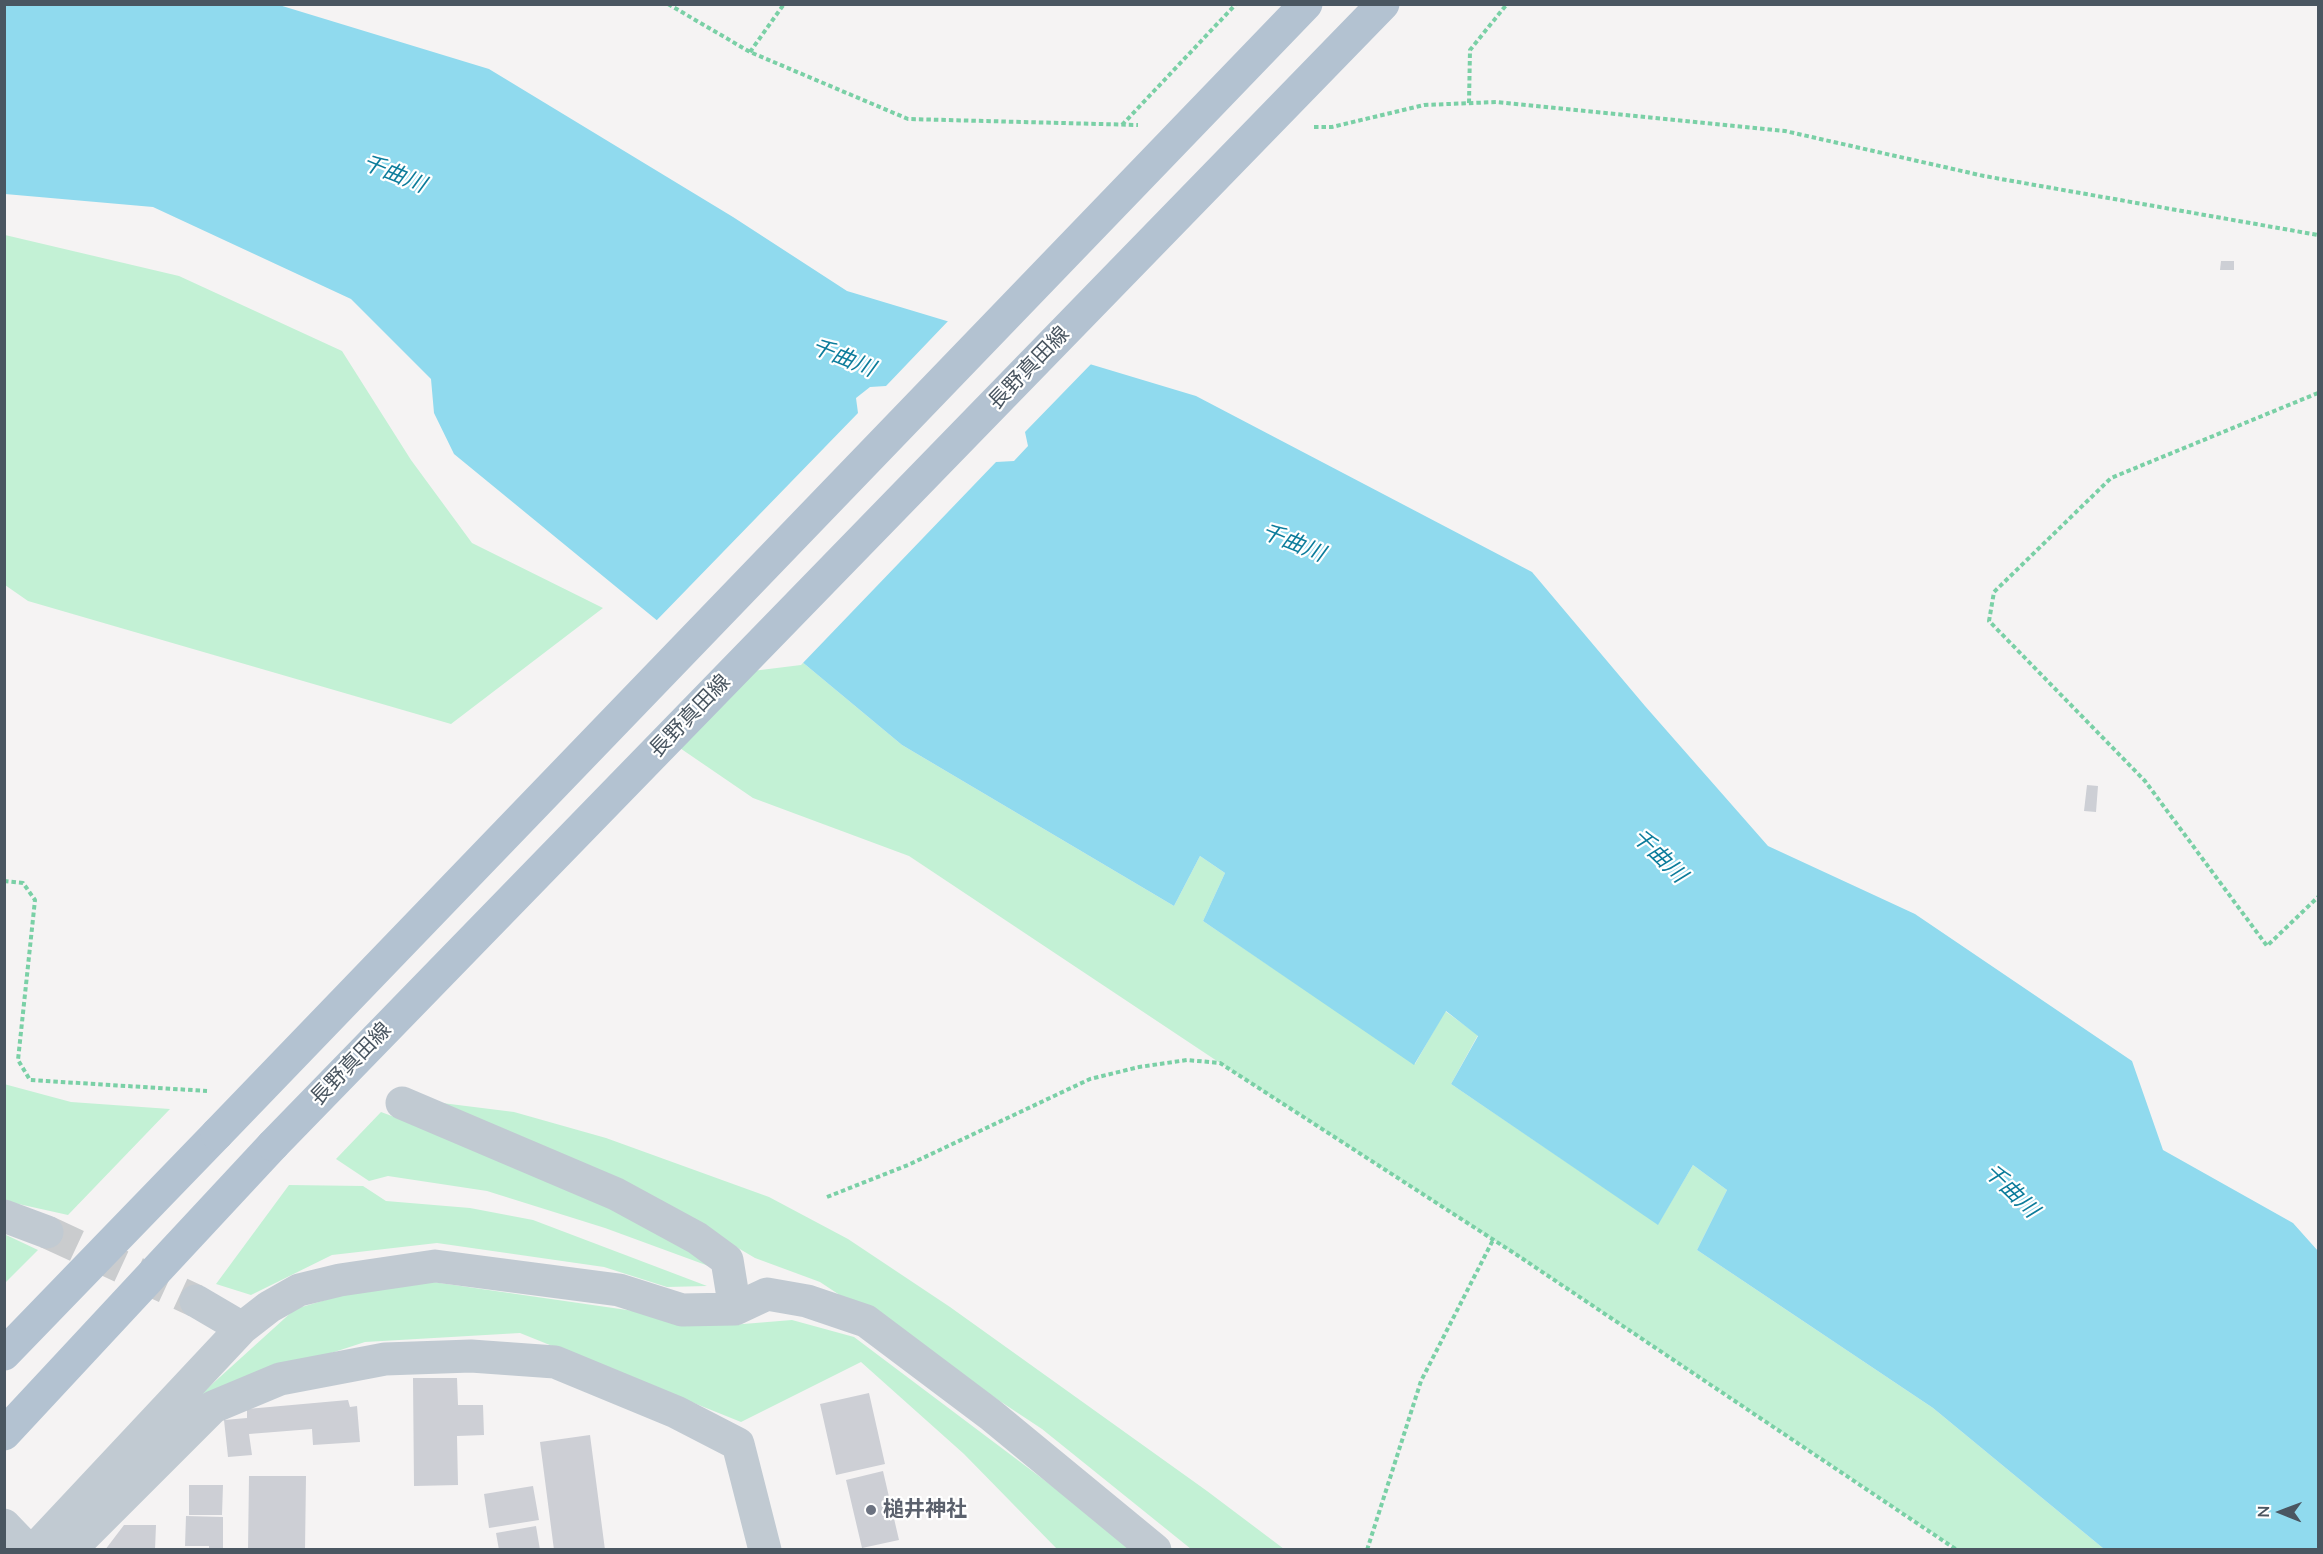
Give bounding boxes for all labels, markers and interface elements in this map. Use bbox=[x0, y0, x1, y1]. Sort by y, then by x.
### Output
water label: 千曲川 bbox=[358, 149, 430, 199]
street label: 長野真田線 bbox=[983, 321, 1075, 415]
water label: 千曲川 bbox=[807, 333, 879, 383]
water label: 千曲川 bbox=[1257, 518, 1329, 568]
street label: 長野真田線 bbox=[644, 669, 736, 763]
water label: 千曲川 bbox=[1626, 824, 1692, 888]
street label: 長野真田線 bbox=[305, 1017, 397, 1111]
water label: 千曲川 bbox=[1978, 1159, 2044, 1223]
north arrow bbox=[2251, 1482, 2311, 1542]
place label: 槌井神社 bbox=[883, 1497, 967, 1523]
marker: 槌井神社 bbox=[864, 1503, 878, 1517]
text: N bbox=[2253, 1505, 2273, 1518]

